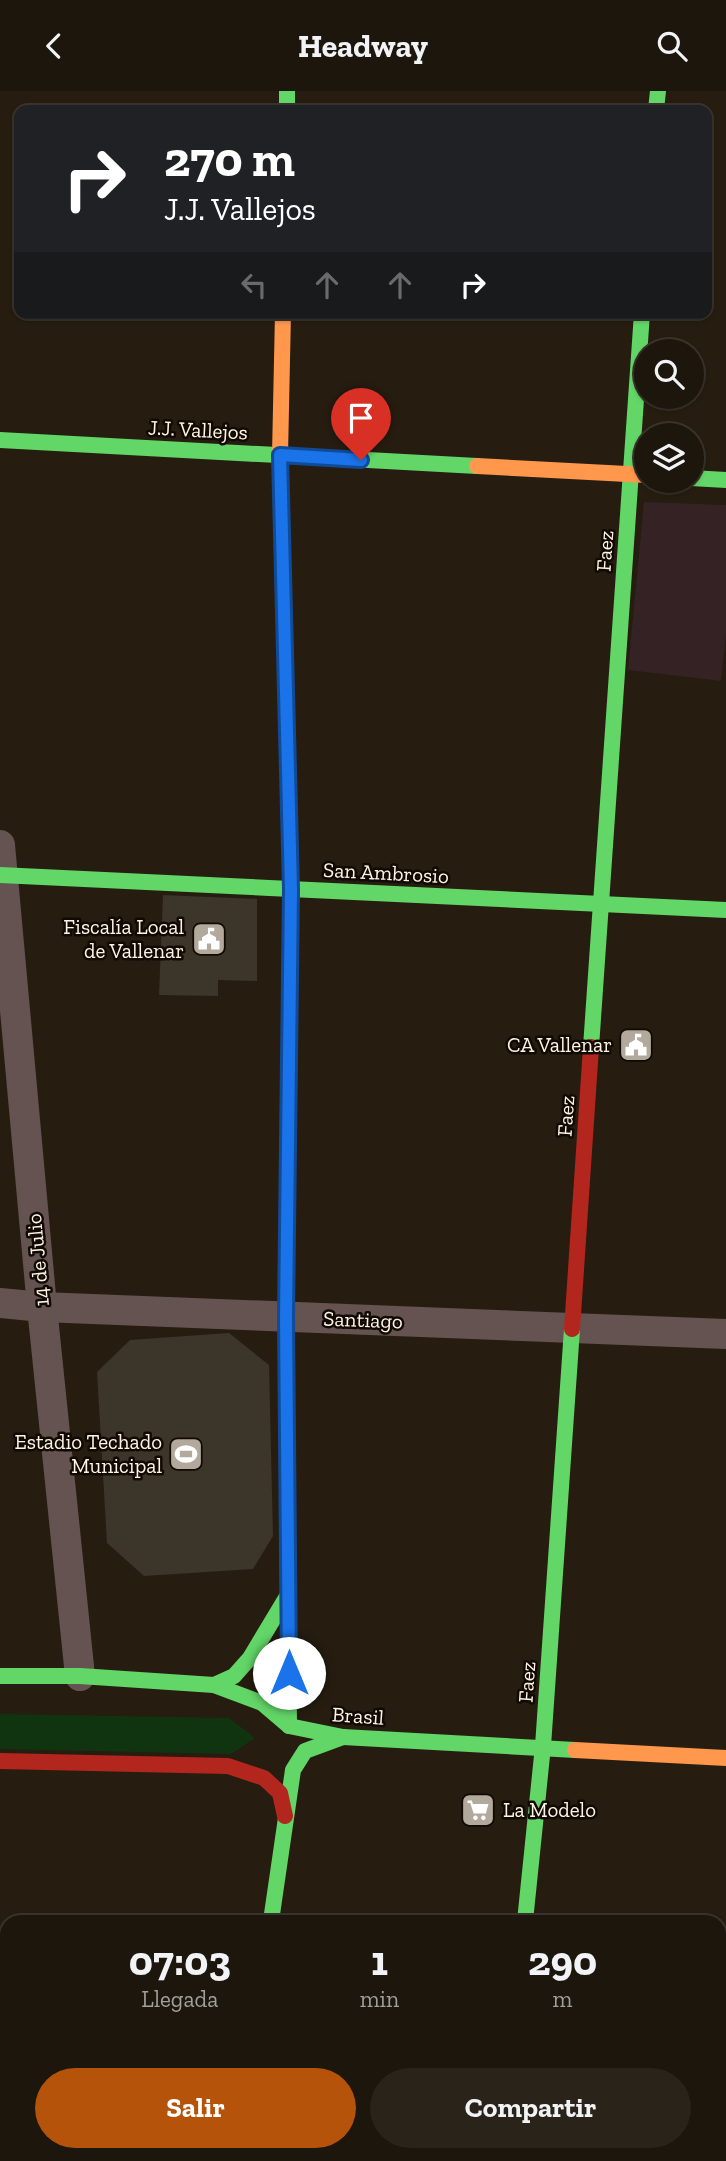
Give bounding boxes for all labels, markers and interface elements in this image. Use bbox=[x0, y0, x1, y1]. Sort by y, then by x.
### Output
icon: back bbox=[35, 27, 73, 65]
text: Headway bbox=[298, 27, 428, 65]
icon: search bbox=[653, 27, 691, 65]
text: 270 m bbox=[164, 130, 295, 189]
icon: right bbox=[49, 133, 140, 224]
text: J.J. Vallejos bbox=[164, 190, 316, 228]
icon: left bbox=[235, 266, 273, 304]
icon: ahead bbox=[308, 266, 346, 304]
icon: ahead bbox=[381, 266, 419, 304]
icon: right bbox=[454, 266, 492, 304]
map controls bbox=[634, 339, 704, 493]
button: search bbox=[634, 339, 704, 409]
pin bbox=[331, 388, 391, 460]
icon: arrive bbox=[342, 399, 380, 437]
street label: J.J. Vallejos bbox=[148, 414, 248, 446]
button: layers bbox=[634, 423, 704, 493]
street label: Faez bbox=[591, 529, 618, 572]
street label: San Ambrosio bbox=[323, 857, 450, 888]
place label: Fiscalía Local de Vallenar bbox=[63, 914, 184, 963]
public building icon: Fiscalía Local de Vallenar bbox=[190, 920, 228, 958]
public building icon: CA Vallenar bbox=[617, 1026, 655, 1064]
place label: CA Vallenar bbox=[507, 1032, 612, 1057]
street label: Faez bbox=[552, 1094, 579, 1137]
street label: 14 de Julio bbox=[21, 1213, 54, 1308]
street label: Santiago bbox=[323, 1306, 403, 1333]
place label: Estadio Techado Municipal bbox=[14, 1429, 162, 1478]
sports icon: Estadio Techado Municipal bbox=[167, 1435, 205, 1473]
position arrow bbox=[252, 1636, 326, 1710]
street label: Faez bbox=[513, 1660, 540, 1703]
street label: Brasil bbox=[331, 1701, 385, 1730]
supermarket icon: La Modelo bbox=[459, 1791, 497, 1829]
place label: La Modelo bbox=[503, 1797, 596, 1822]
text: 07:03 bbox=[129, 1935, 231, 1986]
text: 1 bbox=[371, 1935, 388, 1986]
text: 290 bbox=[528, 1935, 597, 1986]
text: Llegada bbox=[141, 1985, 218, 2013]
text: min bbox=[360, 1985, 399, 2013]
text: m bbox=[553, 1985, 572, 2013]
button: Salir bbox=[35, 2068, 356, 2148]
button: Compartir bbox=[370, 2068, 691, 2148]

